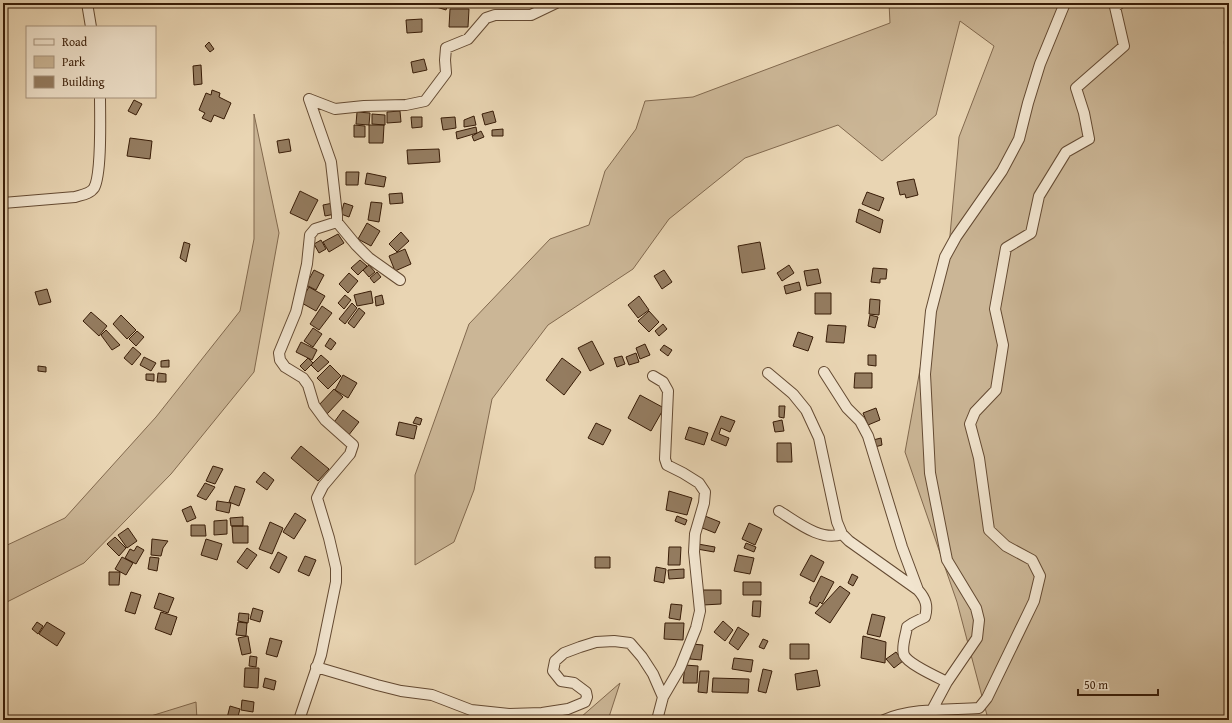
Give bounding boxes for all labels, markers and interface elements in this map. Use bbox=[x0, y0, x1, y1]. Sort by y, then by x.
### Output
legend bbox=[26, 26, 156, 98]
text: Road bbox=[62, 33, 88, 50]
text: Park bbox=[62, 53, 86, 70]
text: Building bbox=[62, 73, 105, 90]
scale bar bbox=[1078, 671, 1158, 697]
text: 50 m bbox=[1084, 676, 1108, 693]

